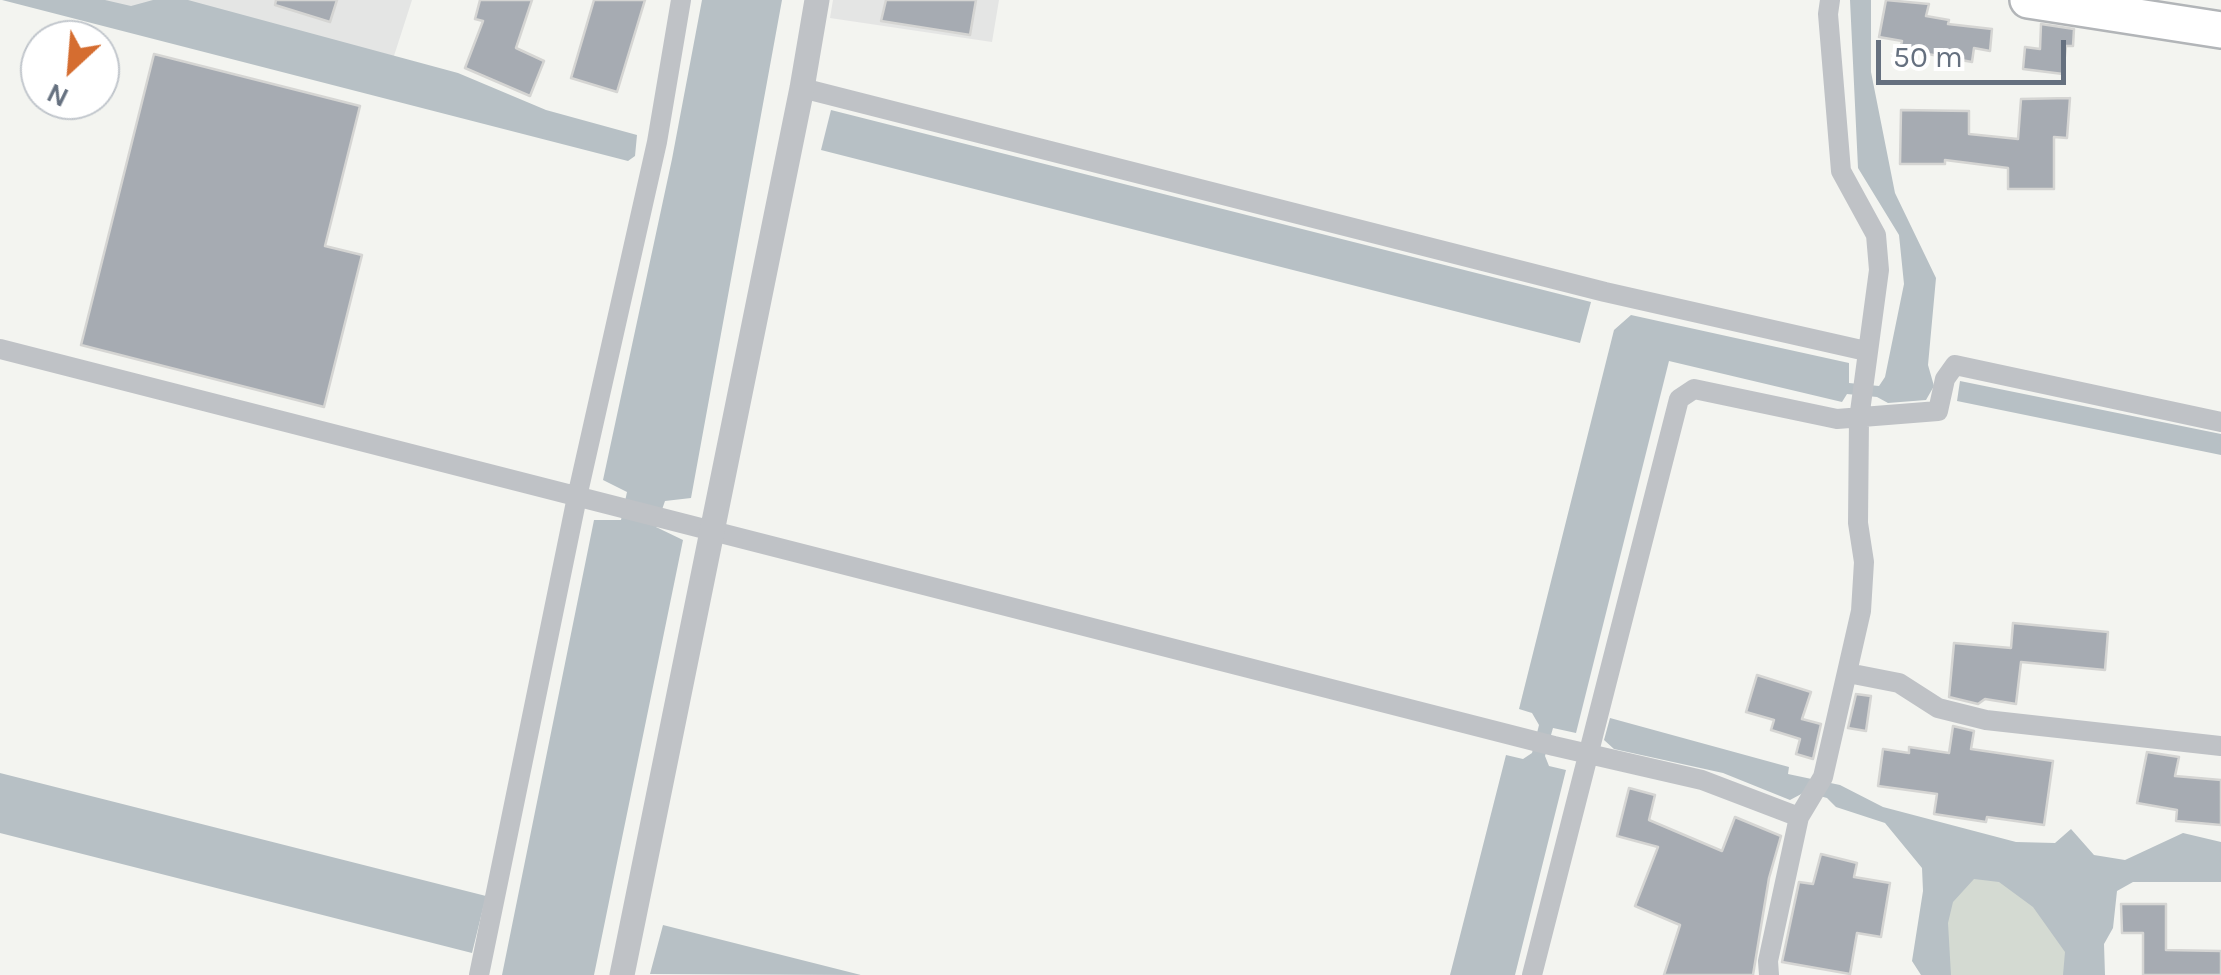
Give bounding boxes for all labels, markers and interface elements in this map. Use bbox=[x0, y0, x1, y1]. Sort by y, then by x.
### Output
north arrow bbox=[20, 20, 120, 120]
scale bar bbox=[1881, 20, 2071, 82]
text: 50 m bbox=[1893, 39, 1963, 75]
text: N bbox=[41, 76, 74, 115]

